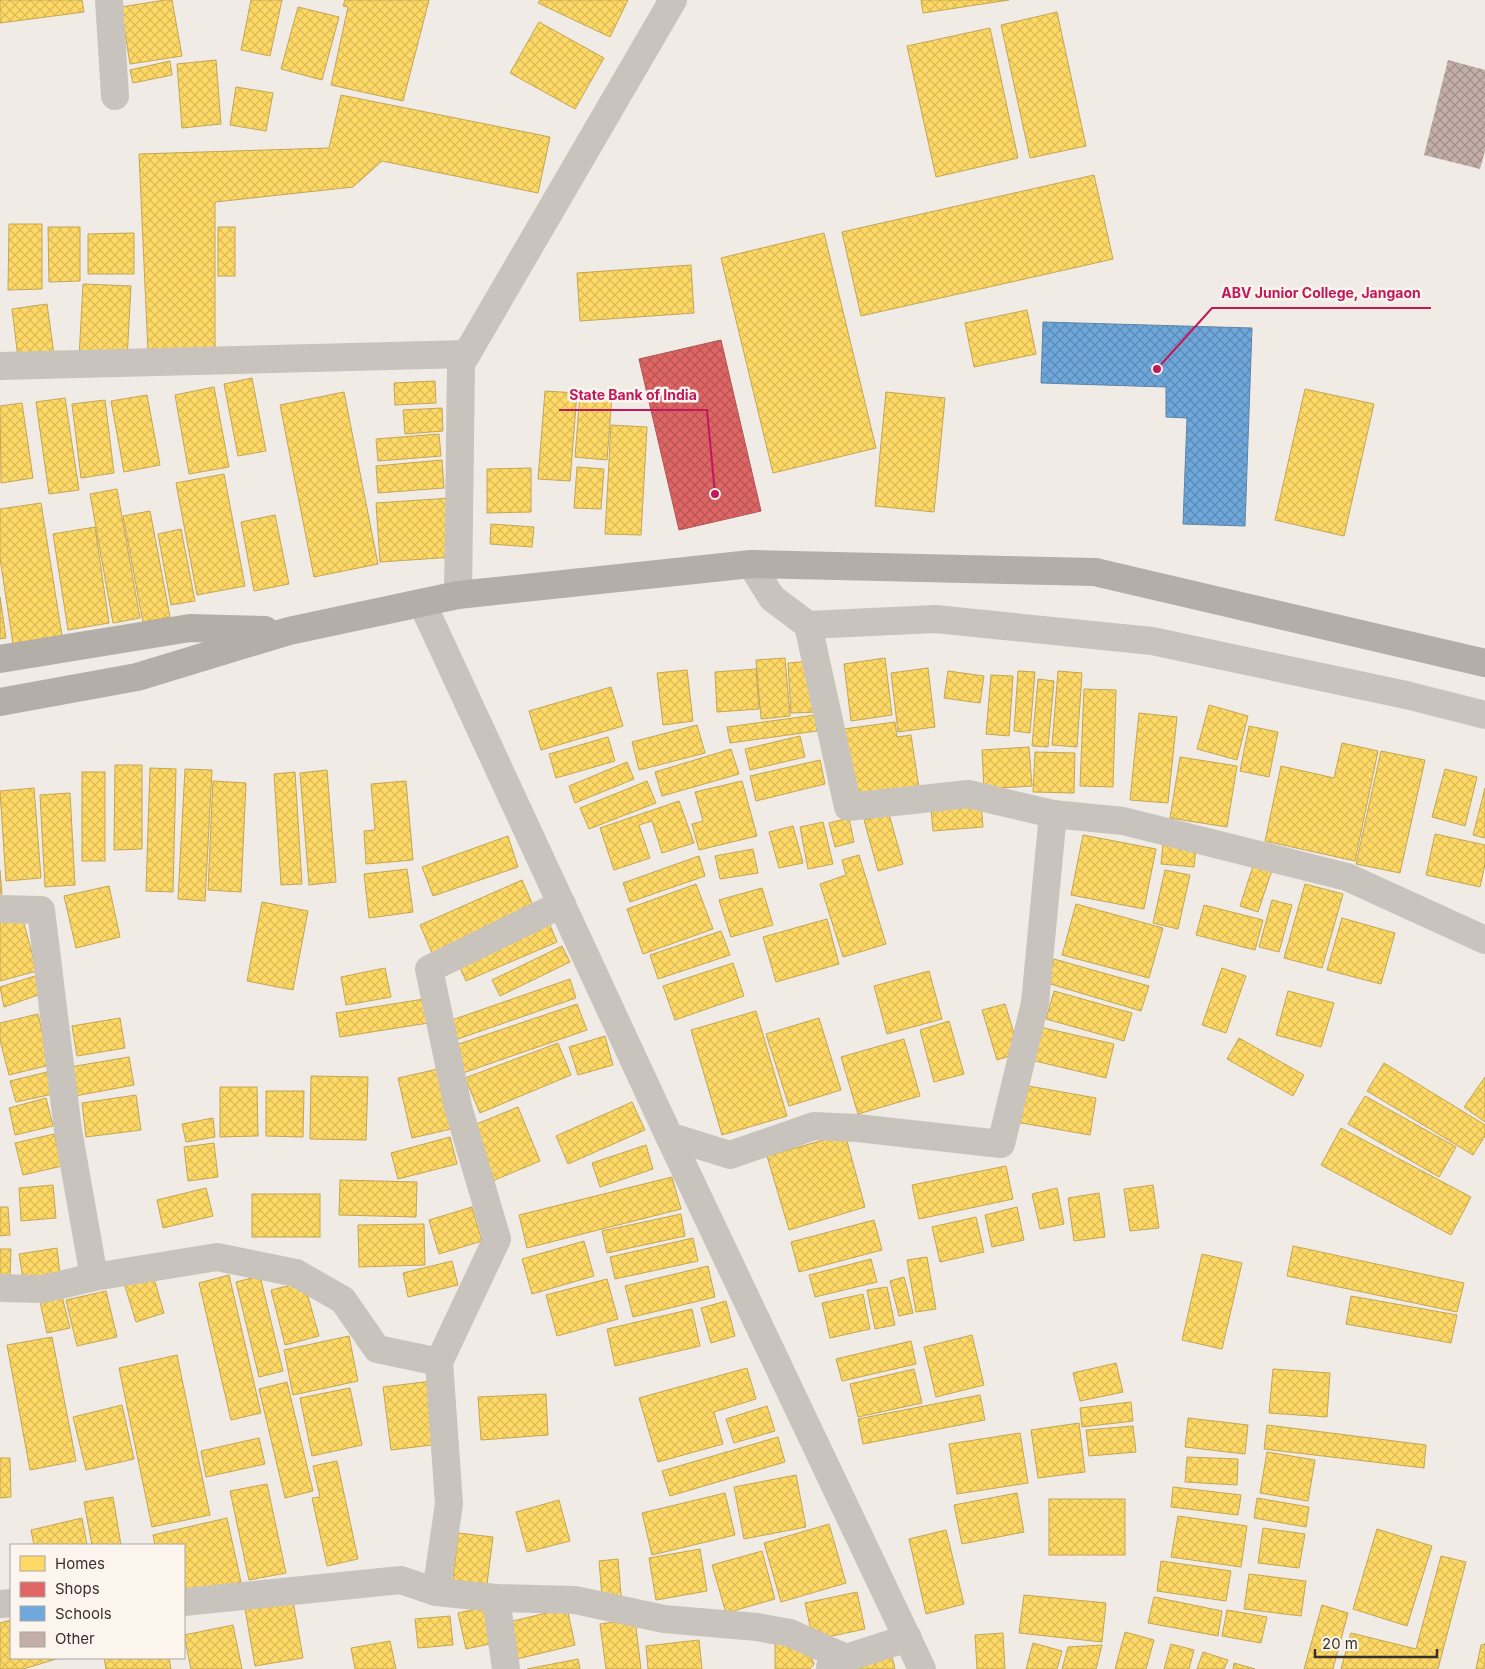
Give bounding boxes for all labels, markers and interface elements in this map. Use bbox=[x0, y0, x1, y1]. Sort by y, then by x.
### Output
callout: ABV Junior College, Jangaon bbox=[1212, 279, 1431, 308]
text: ABV Junior College, Jangaon bbox=[1221, 284, 1421, 301]
callout: State Bank of India bbox=[559, 381, 707, 410]
text: State Bank of India bbox=[569, 386, 697, 403]
legend bbox=[10, 1544, 185, 1659]
text: Homes bbox=[55, 1554, 105, 1573]
text: Shops bbox=[55, 1579, 100, 1598]
text: Schools bbox=[55, 1604, 112, 1623]
scale bar bbox=[1315, 1626, 1438, 1658]
text: Other bbox=[55, 1629, 95, 1648]
text: 20 m bbox=[1322, 1634, 1358, 1653]

